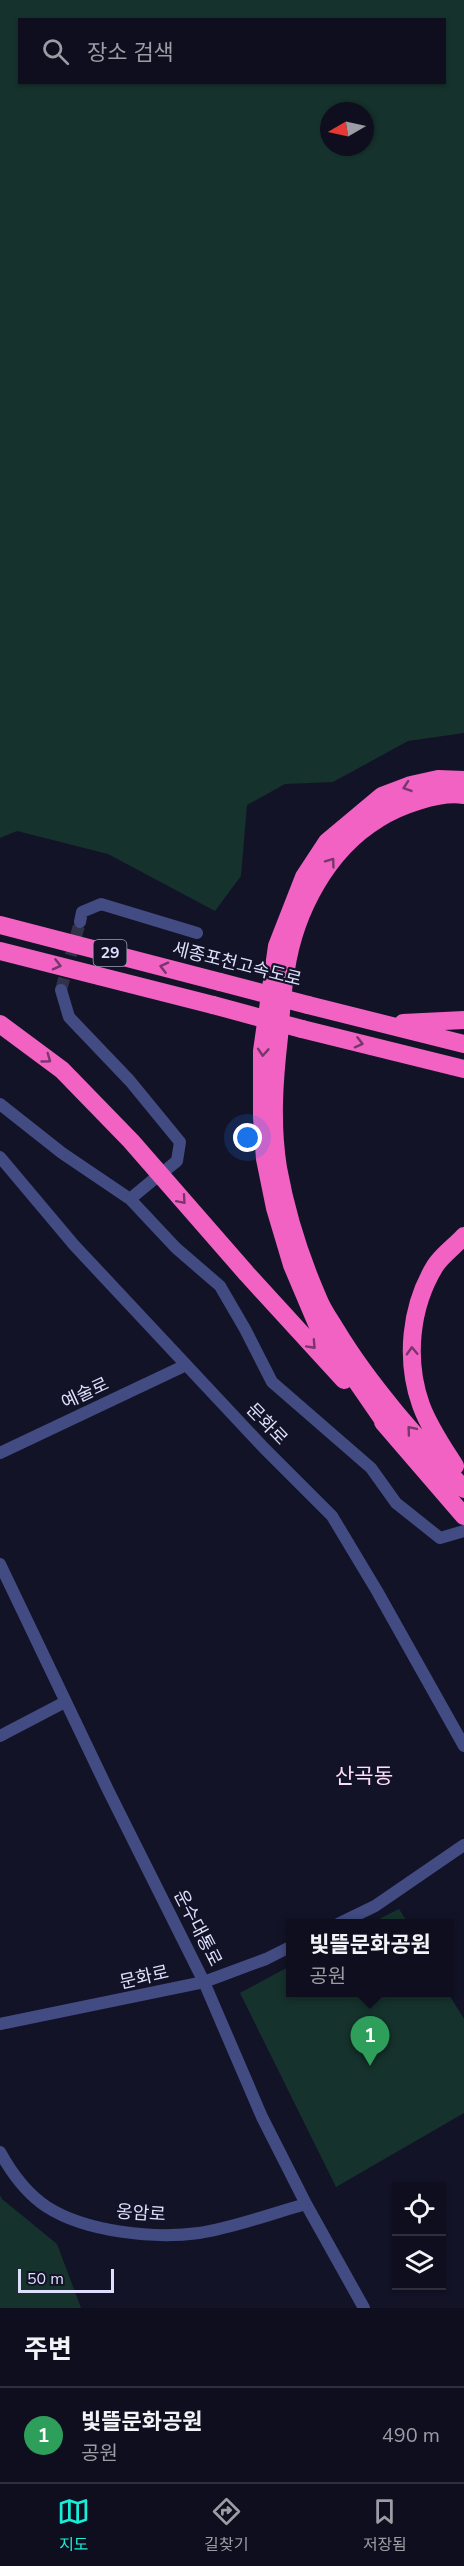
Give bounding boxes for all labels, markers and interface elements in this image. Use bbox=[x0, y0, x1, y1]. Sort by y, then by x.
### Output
search box bbox=[18, 18, 446, 84]
icon: search bbox=[39, 35, 72, 68]
text: 장소 검색 bbox=[87, 38, 174, 68]
north arrow bbox=[320, 102, 374, 156]
one-way arrow bbox=[402, 780, 413, 792]
one-way arrow bbox=[324, 857, 335, 868]
street label: 세종포천고속도로 bbox=[170, 936, 304, 992]
road number: 29 bbox=[94, 940, 126, 966]
one-way arrow bbox=[52, 958, 62, 971]
one-way arrow bbox=[159, 962, 169, 975]
one-way arrow bbox=[354, 1035, 364, 1048]
one-way arrow bbox=[256, 1048, 269, 1057]
one-way arrow bbox=[41, 1052, 52, 1063]
your location bbox=[233, 1123, 262, 1152]
one-way arrow bbox=[175, 1193, 186, 1203]
one-way arrow bbox=[305, 1338, 316, 1349]
one-way arrow bbox=[405, 1346, 418, 1355]
street label: 예술로 bbox=[57, 1372, 113, 1414]
street label: 문화로 bbox=[241, 1398, 293, 1450]
one-way arrow bbox=[407, 1426, 418, 1437]
district label: 산곡동 bbox=[335, 1762, 393, 1790]
street label: 운수대통로 bbox=[169, 1886, 227, 1970]
popup bbox=[286, 1919, 454, 1997]
text: 빛뜰문화공원 bbox=[309, 1930, 431, 1960]
street label: 문화로 bbox=[117, 1960, 171, 1994]
text: 공원 bbox=[309, 1963, 346, 1990]
pin: 1 bbox=[350, 2016, 389, 2066]
map controls bbox=[392, 2182, 446, 2290]
button: locate bbox=[392, 2182, 446, 2236]
street label: 옹암로 bbox=[115, 2199, 167, 2227]
button: layers bbox=[392, 2236, 446, 2290]
scale bar bbox=[18, 2266, 114, 2294]
text: 50 m bbox=[27, 2268, 64, 2290]
text: 주변 bbox=[24, 2332, 72, 2367]
text: 빛뜰문화공원 bbox=[81, 2407, 202, 2437]
text: 1 bbox=[38, 2422, 50, 2449]
text: 490 m bbox=[382, 2422, 440, 2449]
text: 공원 bbox=[81, 2440, 118, 2467]
tab: 지도 bbox=[57, 2495, 90, 2556]
tab: 길찾기 bbox=[204, 2495, 249, 2556]
tab: 저장됨 bbox=[363, 2495, 407, 2556]

